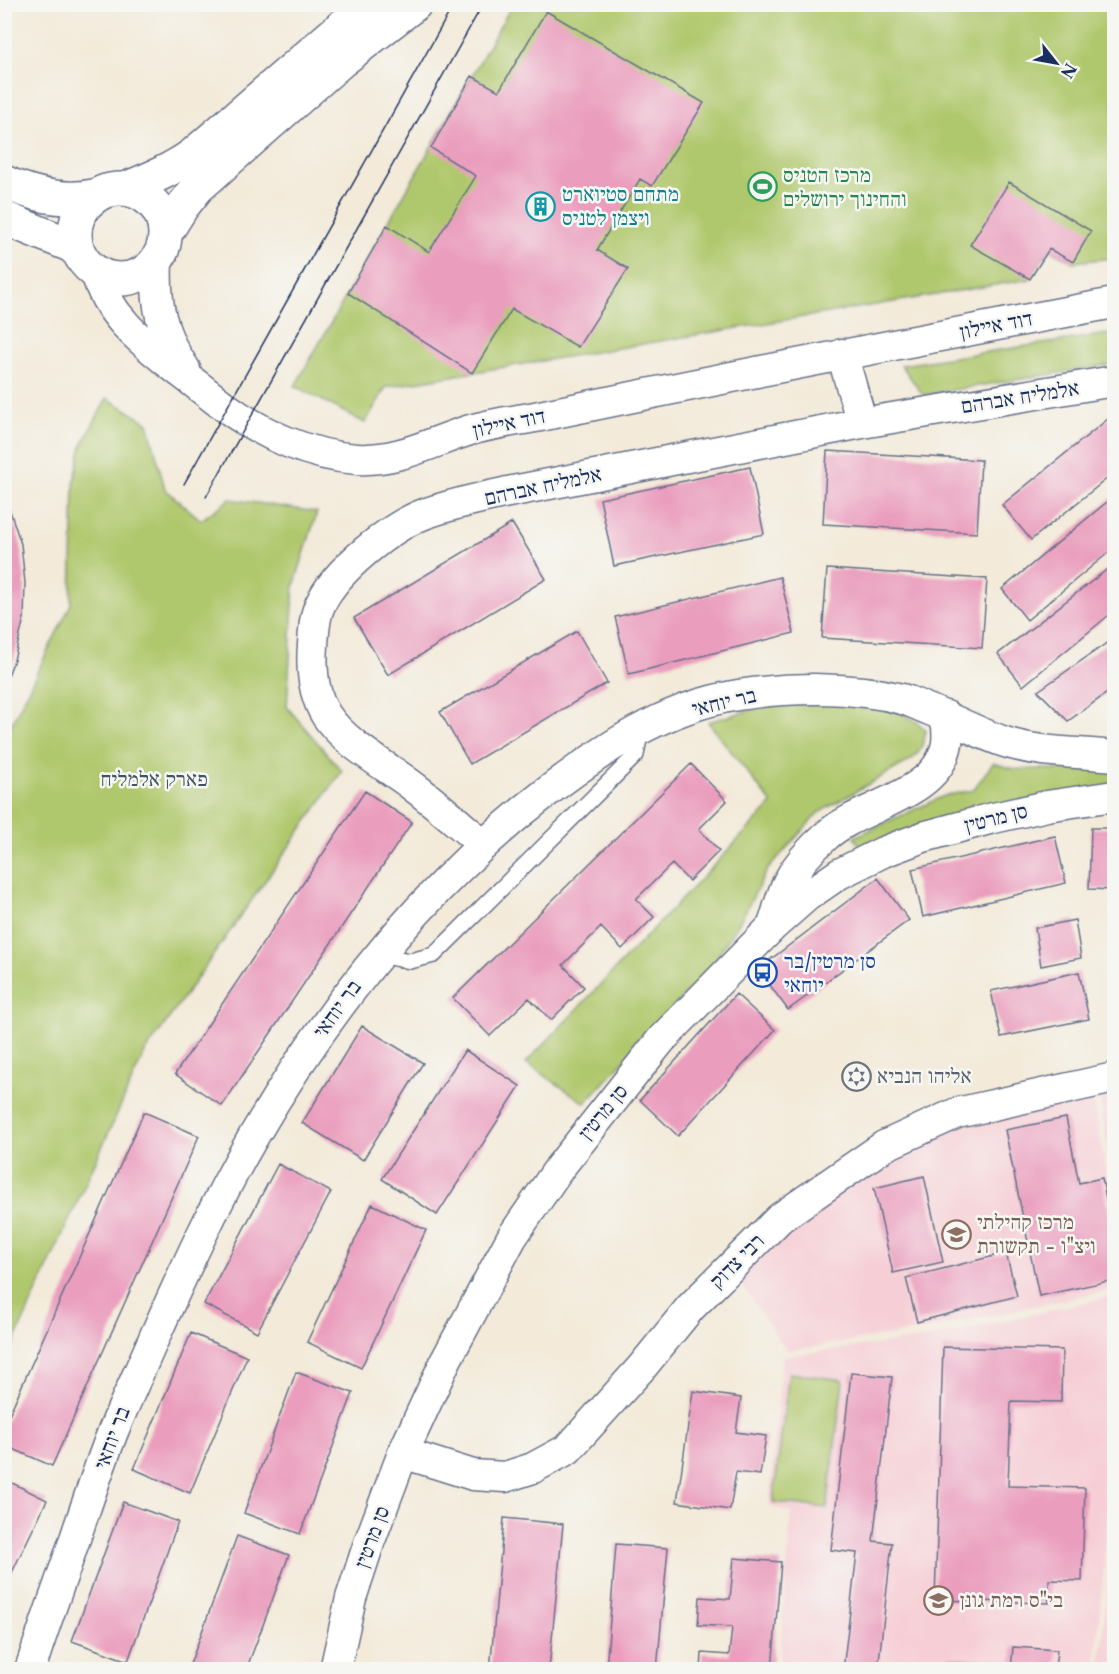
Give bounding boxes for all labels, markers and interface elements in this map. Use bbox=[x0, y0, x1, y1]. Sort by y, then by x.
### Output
north arrow bbox=[1026, 33, 1086, 93]
text: N bbox=[1057, 60, 1081, 82]
place label: מרכז הטניס והחינוך ירושלים bbox=[783, 162, 907, 211]
sports icon: מרכז הטניס והחינוך ירושלים bbox=[746, 171, 778, 203]
place label: מתחם סטיוארט ויצמן לטניס bbox=[562, 181, 679, 230]
building icon: מתחם סטיוארט ויצמן לטניס bbox=[525, 190, 557, 222]
street label: דוד איילון bbox=[957, 305, 1034, 344]
street label: אלמליח אברהם bbox=[959, 375, 1081, 418]
street label: דוד איילון bbox=[470, 403, 547, 442]
street label: אלמליח אברהם bbox=[482, 461, 604, 510]
street label: בר יוחאי bbox=[689, 682, 759, 721]
park label: פארק אלמליח bbox=[100, 766, 208, 791]
street label: סן מרטין bbox=[962, 798, 1030, 837]
place label: סן מרטין/בר יוחאי bbox=[784, 948, 876, 997]
bus stop icon: סן מרטין/בר יוחאי bbox=[747, 957, 779, 989]
street label: בר יוחאי bbox=[307, 975, 366, 1043]
synagogue icon: אליהו הנביא bbox=[840, 1060, 872, 1092]
place label: אליהו הנביא bbox=[877, 1063, 972, 1088]
street label: סן מרטין bbox=[573, 1079, 632, 1144]
place label: מרכז קהילתי ויצ"ו - תקשורת bbox=[977, 1209, 1096, 1258]
school or university icon: מרכז קהילתי ויצ"ו - תקשורת bbox=[940, 1218, 972, 1250]
street label: רבי צדוק bbox=[704, 1228, 769, 1293]
street label: בר יוחאי bbox=[88, 1403, 135, 1473]
street label: סן מרטין bbox=[349, 1502, 394, 1571]
school or university icon: בי"ס רמת גונן bbox=[923, 1584, 955, 1616]
place label: בי"ס רמת גונן bbox=[960, 1587, 1063, 1612]

